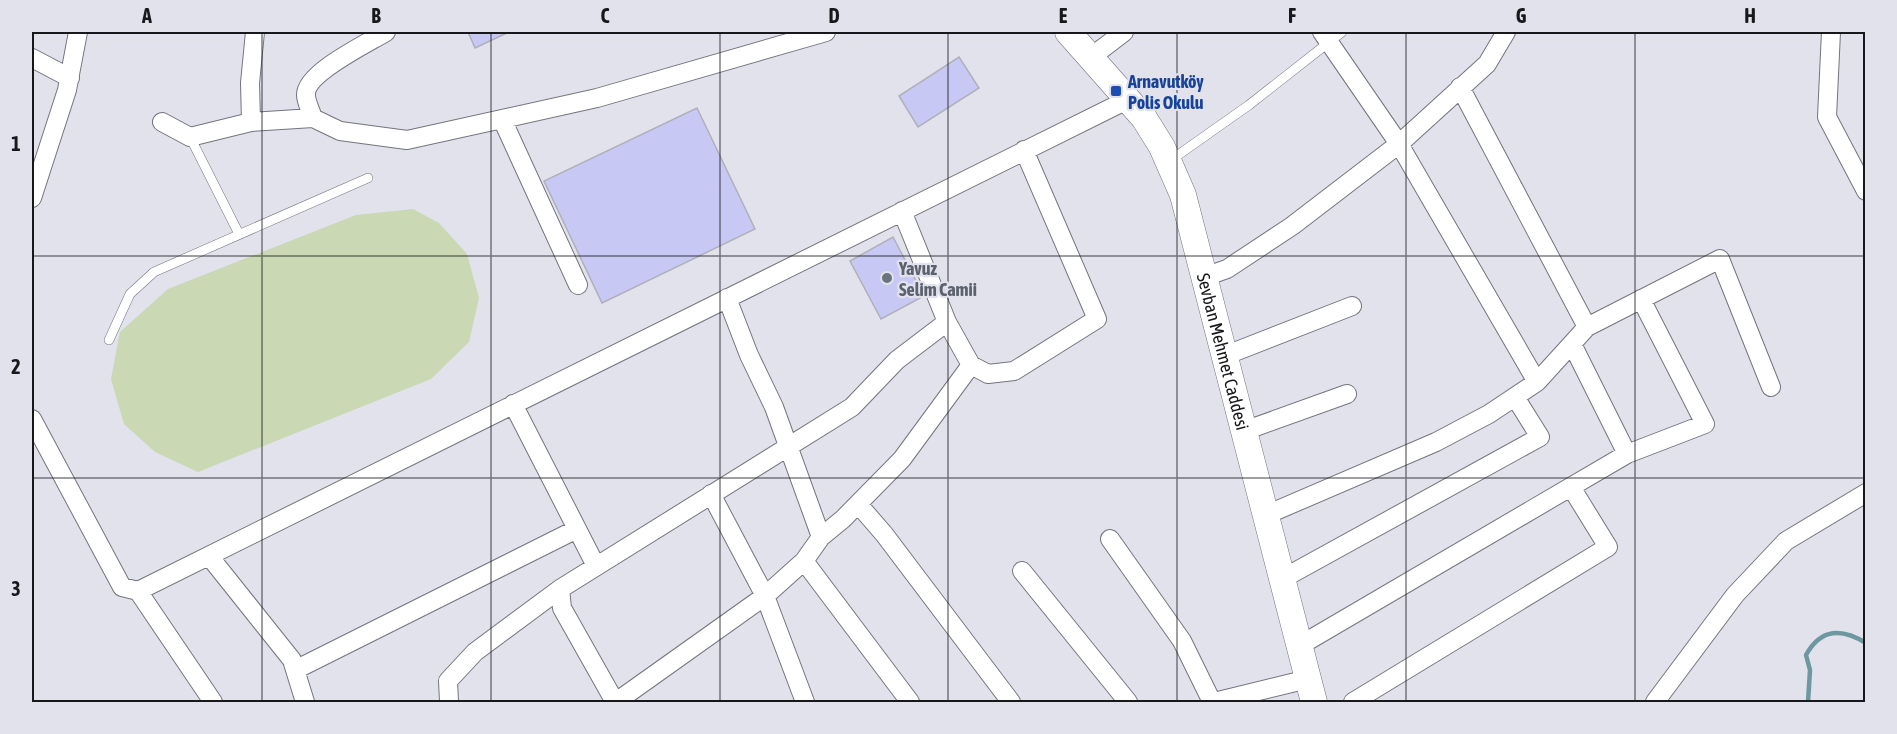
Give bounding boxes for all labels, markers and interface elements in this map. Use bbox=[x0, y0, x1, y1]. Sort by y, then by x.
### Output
text: A bbox=[141, 4, 152, 27]
text: B bbox=[371, 4, 381, 27]
text: C bbox=[601, 4, 610, 27]
text: D bbox=[828, 4, 840, 27]
text: E bbox=[1059, 4, 1068, 27]
text: F bbox=[1288, 4, 1296, 27]
text: G bbox=[1516, 4, 1527, 27]
text: H bbox=[1744, 4, 1756, 27]
place label: Arnavutköy Polis Okulu bbox=[1127, 71, 1204, 113]
marker: Arnavutköy Polis Okulu bbox=[1109, 84, 1123, 98]
text: 1 bbox=[11, 132, 21, 155]
place label: Yavuz Selim Camii bbox=[898, 258, 977, 300]
marker: Yavuz Selim Camii bbox=[880, 271, 894, 285]
street label: Sevban Mehmet Caddesi bbox=[1193, 271, 1254, 432]
text: 2 bbox=[11, 355, 21, 378]
text: 3 bbox=[11, 577, 21, 600]

